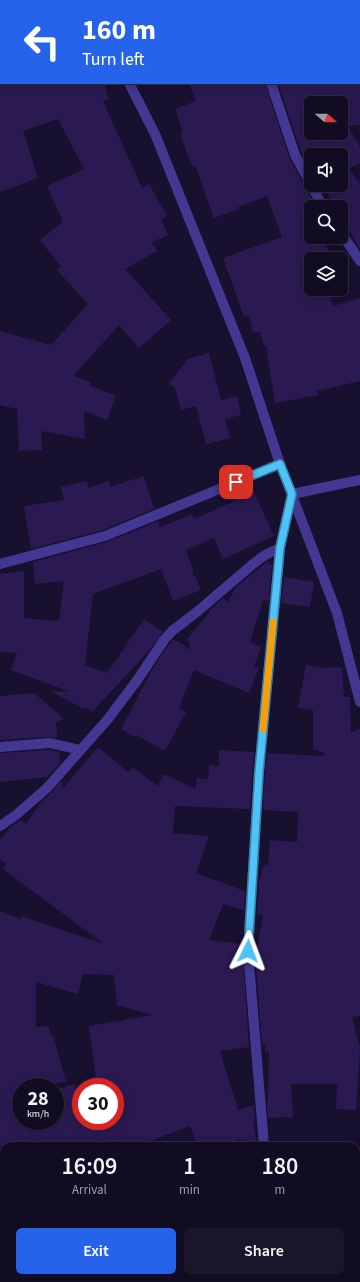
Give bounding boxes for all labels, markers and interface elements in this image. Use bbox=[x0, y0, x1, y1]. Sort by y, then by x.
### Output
text: 160 m bbox=[82, 10, 156, 50]
icon: left bbox=[16, 16, 68, 68]
text: Turn left bbox=[82, 47, 144, 72]
north arrow bbox=[304, 96, 348, 140]
map controls bbox=[304, 96, 348, 296]
button: sound bbox=[304, 148, 348, 192]
button: search bbox=[304, 200, 348, 244]
button: layers bbox=[304, 252, 348, 296]
pin bbox=[219, 465, 253, 499]
icon: arrive bbox=[225, 471, 247, 493]
position arrow bbox=[227, 930, 269, 972]
speed limit sign: 30 bbox=[72, 1078, 124, 1130]
text: 28 bbox=[27, 1085, 49, 1113]
text: km/h bbox=[27, 1107, 49, 1121]
text: 16:09 bbox=[62, 1149, 117, 1184]
text: 1 bbox=[183, 1149, 196, 1184]
text: 180 bbox=[262, 1149, 298, 1184]
text: Arrival bbox=[72, 1181, 107, 1199]
text: min bbox=[179, 1181, 200, 1199]
text: m bbox=[275, 1181, 285, 1199]
button: Exit bbox=[16, 1228, 176, 1274]
button: Share bbox=[184, 1228, 344, 1274]

